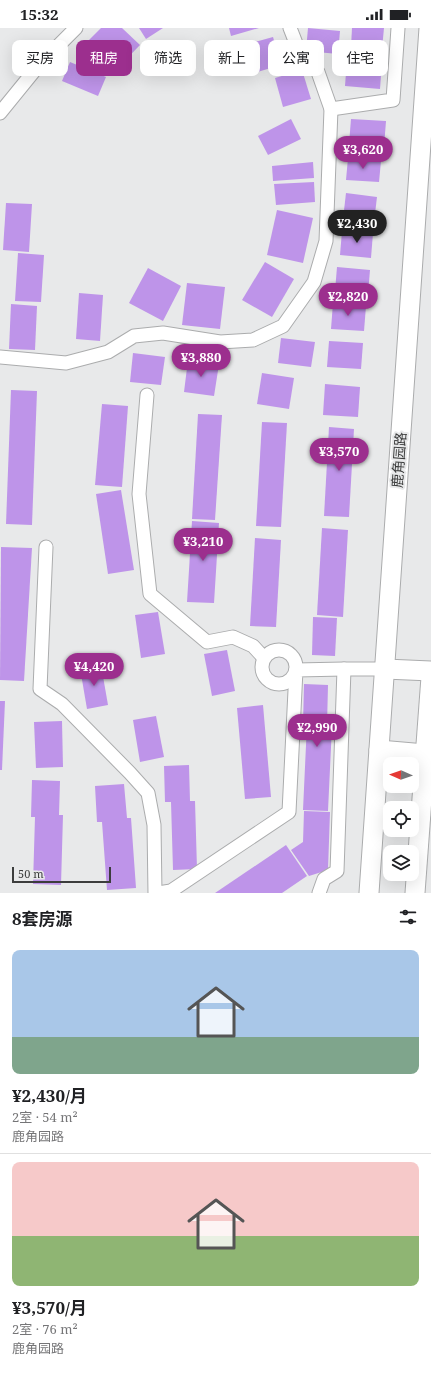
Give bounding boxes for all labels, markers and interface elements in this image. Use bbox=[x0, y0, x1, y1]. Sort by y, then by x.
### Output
text: 15:32 bbox=[20, 4, 58, 24]
chip: 买房 bbox=[12, 40, 68, 76]
chip: 租房 bbox=[76, 40, 132, 76]
chip: 筛选 bbox=[140, 40, 196, 76]
chip: 新上 bbox=[204, 40, 260, 76]
chip: 公寓 bbox=[268, 40, 324, 76]
chip: 住宅 bbox=[332, 40, 388, 76]
pin: ¥3,620 bbox=[330, 136, 396, 170]
text: ¥3,620 bbox=[343, 140, 383, 158]
pin: ¥2,430 bbox=[324, 210, 390, 244]
text: ¥2,430 bbox=[337, 214, 377, 232]
pin: ¥2,820 bbox=[315, 283, 381, 317]
text: ¥2,820 bbox=[328, 287, 368, 305]
pin: ¥3,880 bbox=[168, 344, 234, 378]
text: ¥3,880 bbox=[181, 348, 221, 366]
street label: 鹿角园路 bbox=[387, 431, 410, 489]
pin: ¥3,570 bbox=[306, 438, 372, 472]
text: ¥3,570 bbox=[319, 442, 359, 460]
pin: ¥3,210 bbox=[170, 528, 236, 562]
text: ¥3,210 bbox=[183, 532, 223, 550]
pin: ¥4,420 bbox=[61, 653, 127, 687]
text: ¥4,420 bbox=[74, 657, 114, 675]
pin: ¥2,990 bbox=[284, 714, 350, 748]
text: ¥2,990 bbox=[297, 718, 337, 736]
north arrow bbox=[383, 757, 419, 793]
map controls bbox=[383, 757, 419, 881]
button: locate bbox=[383, 801, 419, 837]
button: layers bbox=[383, 845, 419, 881]
scale bar bbox=[12, 865, 111, 884]
text: 50 m bbox=[18, 866, 44, 881]
icon: filters bbox=[397, 906, 419, 928]
text: 8套房源 bbox=[12, 907, 73, 930]
icon: home bbox=[180, 976, 252, 1048]
text: ¥2,430/月 bbox=[12, 1084, 87, 1107]
text: 2室 · 54 m² bbox=[12, 1108, 78, 1126]
text: 鹿角园路 bbox=[12, 1127, 64, 1145]
icon: home bbox=[180, 1188, 252, 1260]
text: ¥3,570/月 bbox=[12, 1296, 87, 1319]
text: 2室 · 76 m² bbox=[12, 1320, 78, 1338]
text: 鹿角园路 bbox=[12, 1339, 64, 1357]

